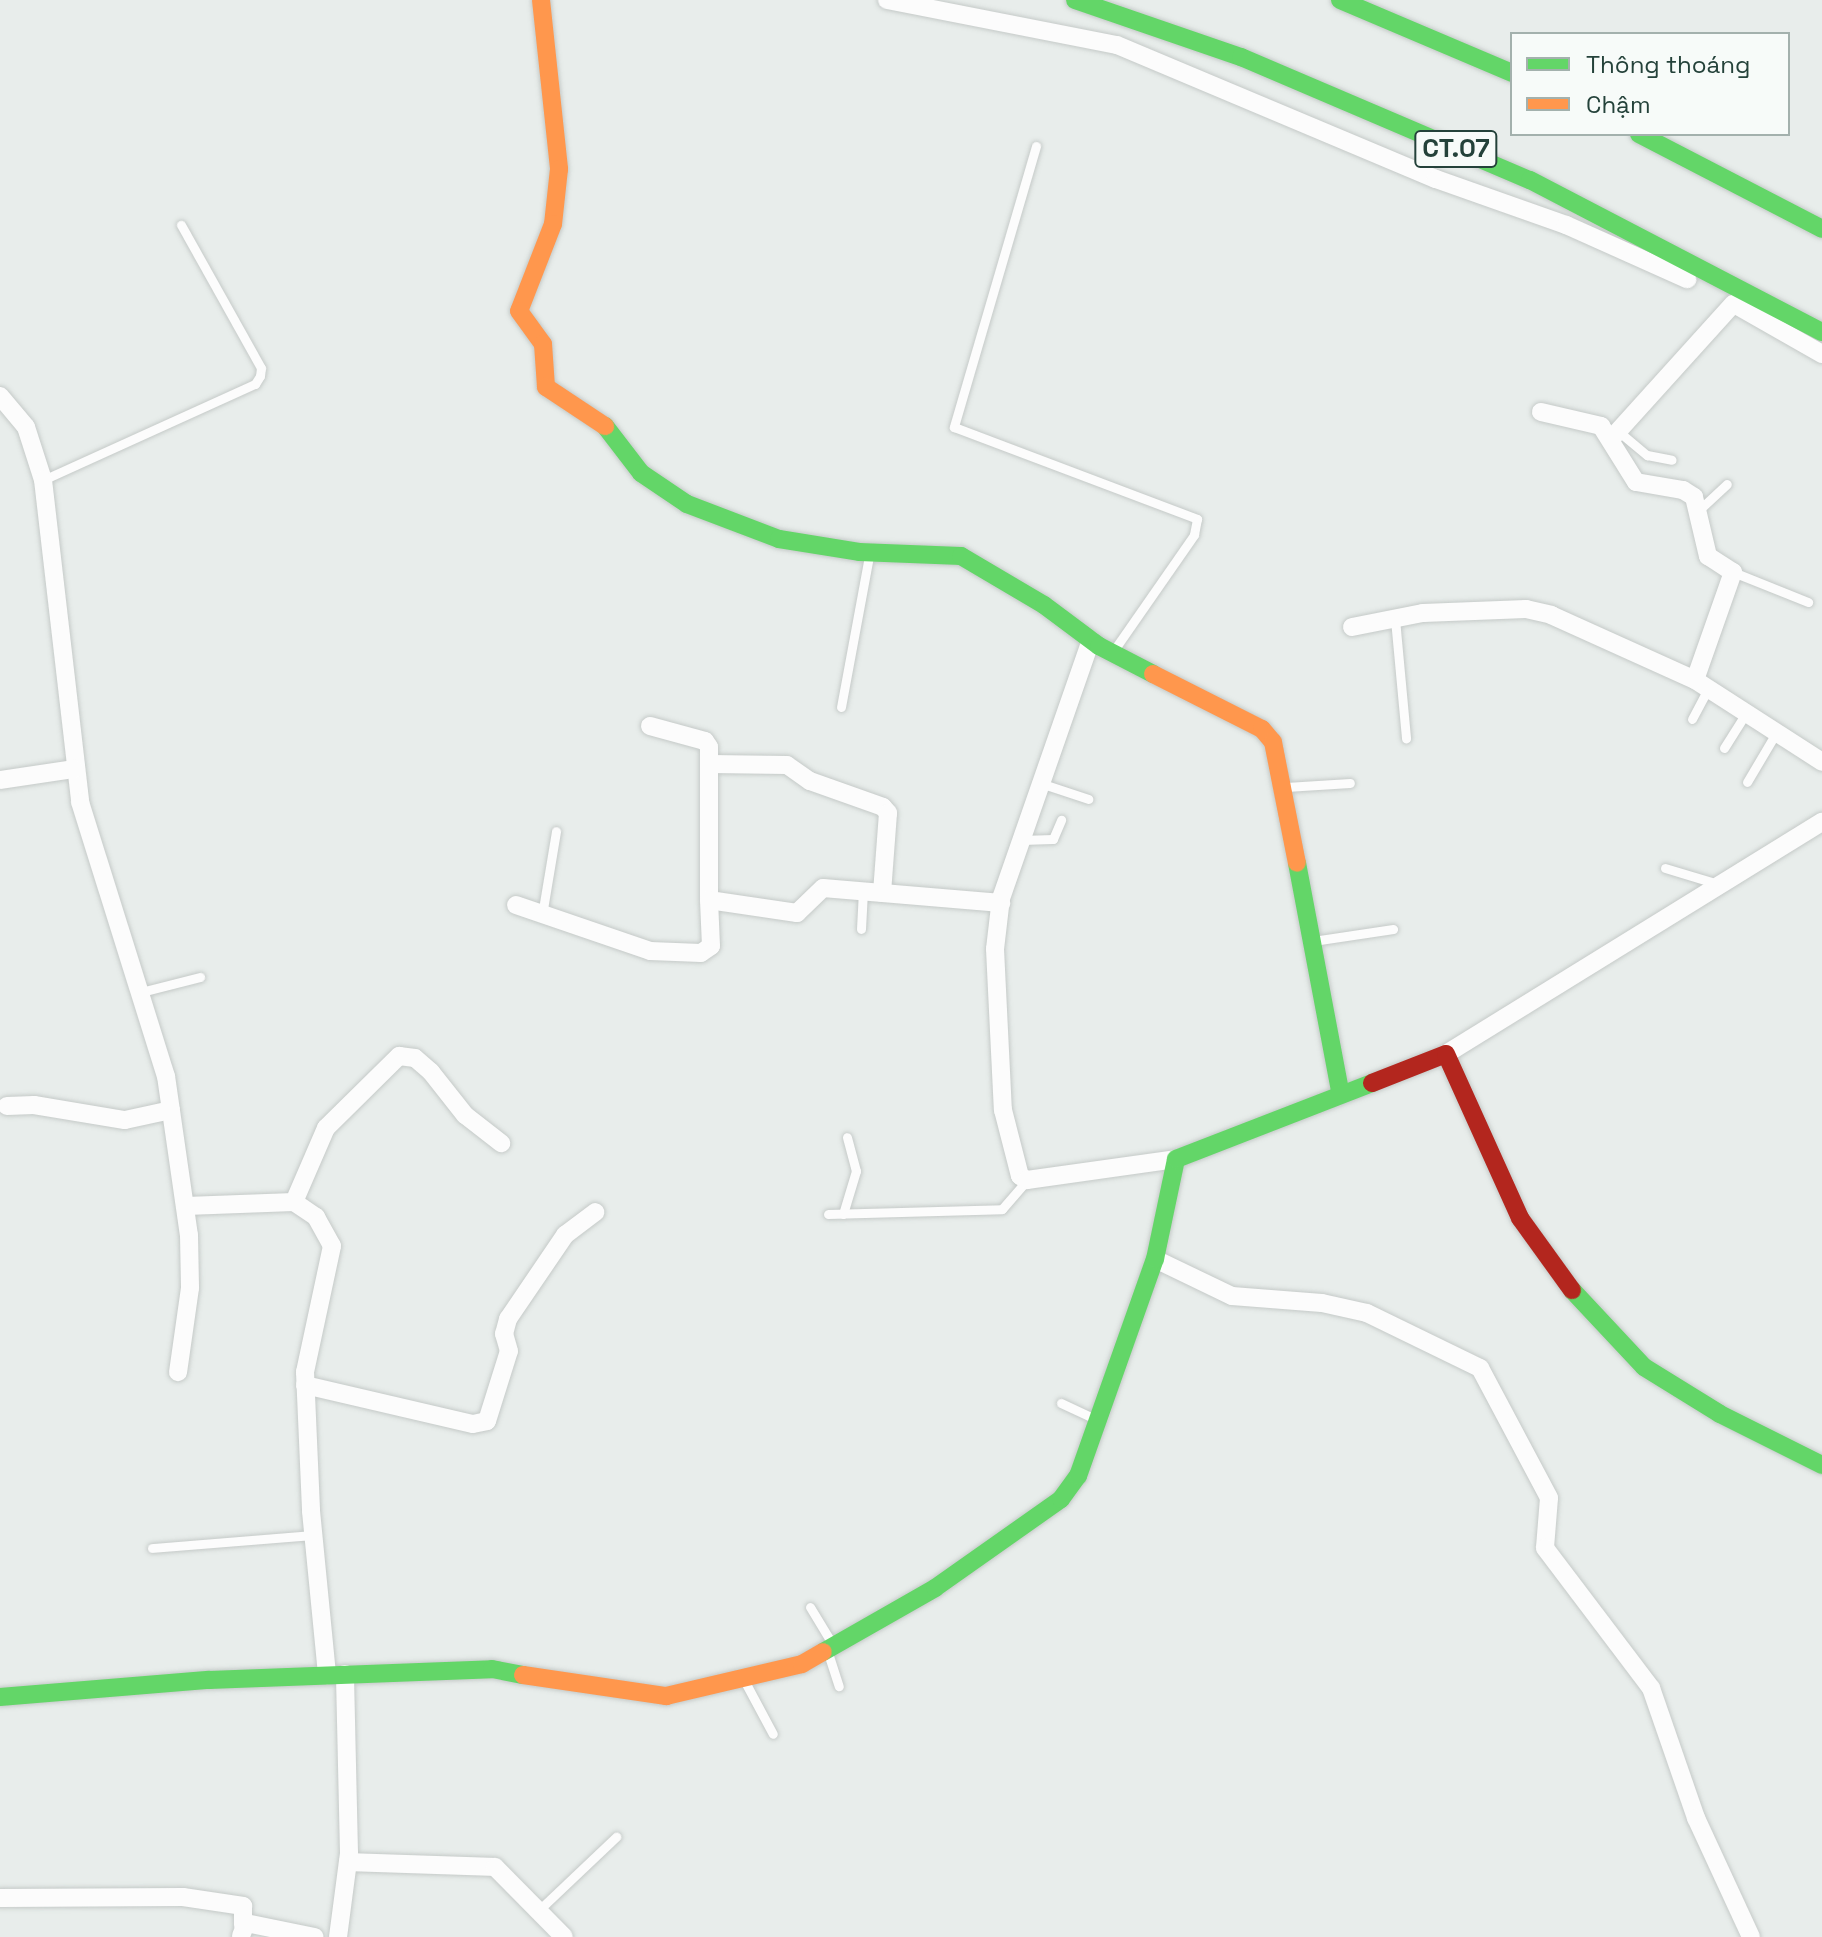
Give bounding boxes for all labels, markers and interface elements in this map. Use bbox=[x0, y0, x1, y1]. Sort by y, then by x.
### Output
legend bbox=[1510, 32, 1790, 136]
text: Thông thoáng bbox=[1586, 49, 1750, 80]
text: Chậm bbox=[1586, 89, 1651, 120]
road number: CT.07 bbox=[1414, 127, 1498, 171]

